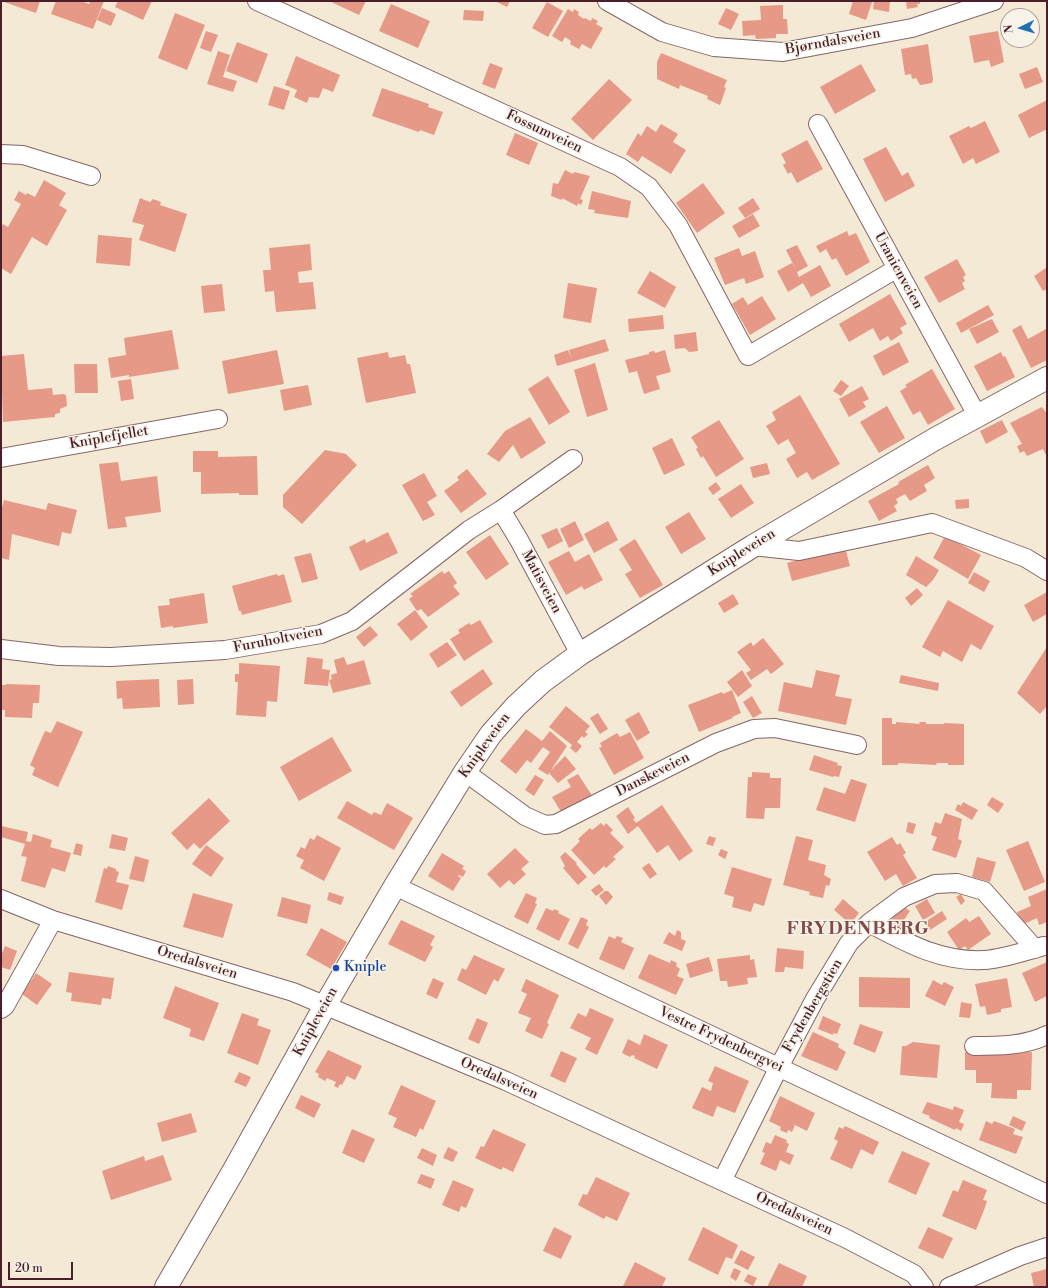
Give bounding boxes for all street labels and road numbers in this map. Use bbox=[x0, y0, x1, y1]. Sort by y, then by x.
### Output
street label: Bjørndalsveien bbox=[784, 25, 882, 59]
street label: Fossumveien bbox=[503, 107, 585, 157]
street label: Uranienveien bbox=[870, 230, 926, 312]
street label: Kniplefjellet bbox=[68, 423, 150, 453]
street label: Knipleveien bbox=[705, 526, 779, 580]
street label: Matisveien bbox=[517, 547, 565, 617]
street label: Furuholtveien bbox=[232, 623, 324, 657]
street label: Knipleveien bbox=[456, 710, 514, 782]
street label: Danskeveien bbox=[613, 749, 693, 801]
street label: Oredalsveien bbox=[155, 943, 239, 983]
street label: Frydenbergstien bbox=[779, 956, 847, 1056]
street label: Knipleveien bbox=[290, 985, 342, 1059]
street label: Vestre Frydenbergvei bbox=[656, 1004, 786, 1076]
street label: Oredalsveien bbox=[457, 1054, 541, 1104]
street label: Oredalsveien bbox=[753, 1189, 835, 1239]

